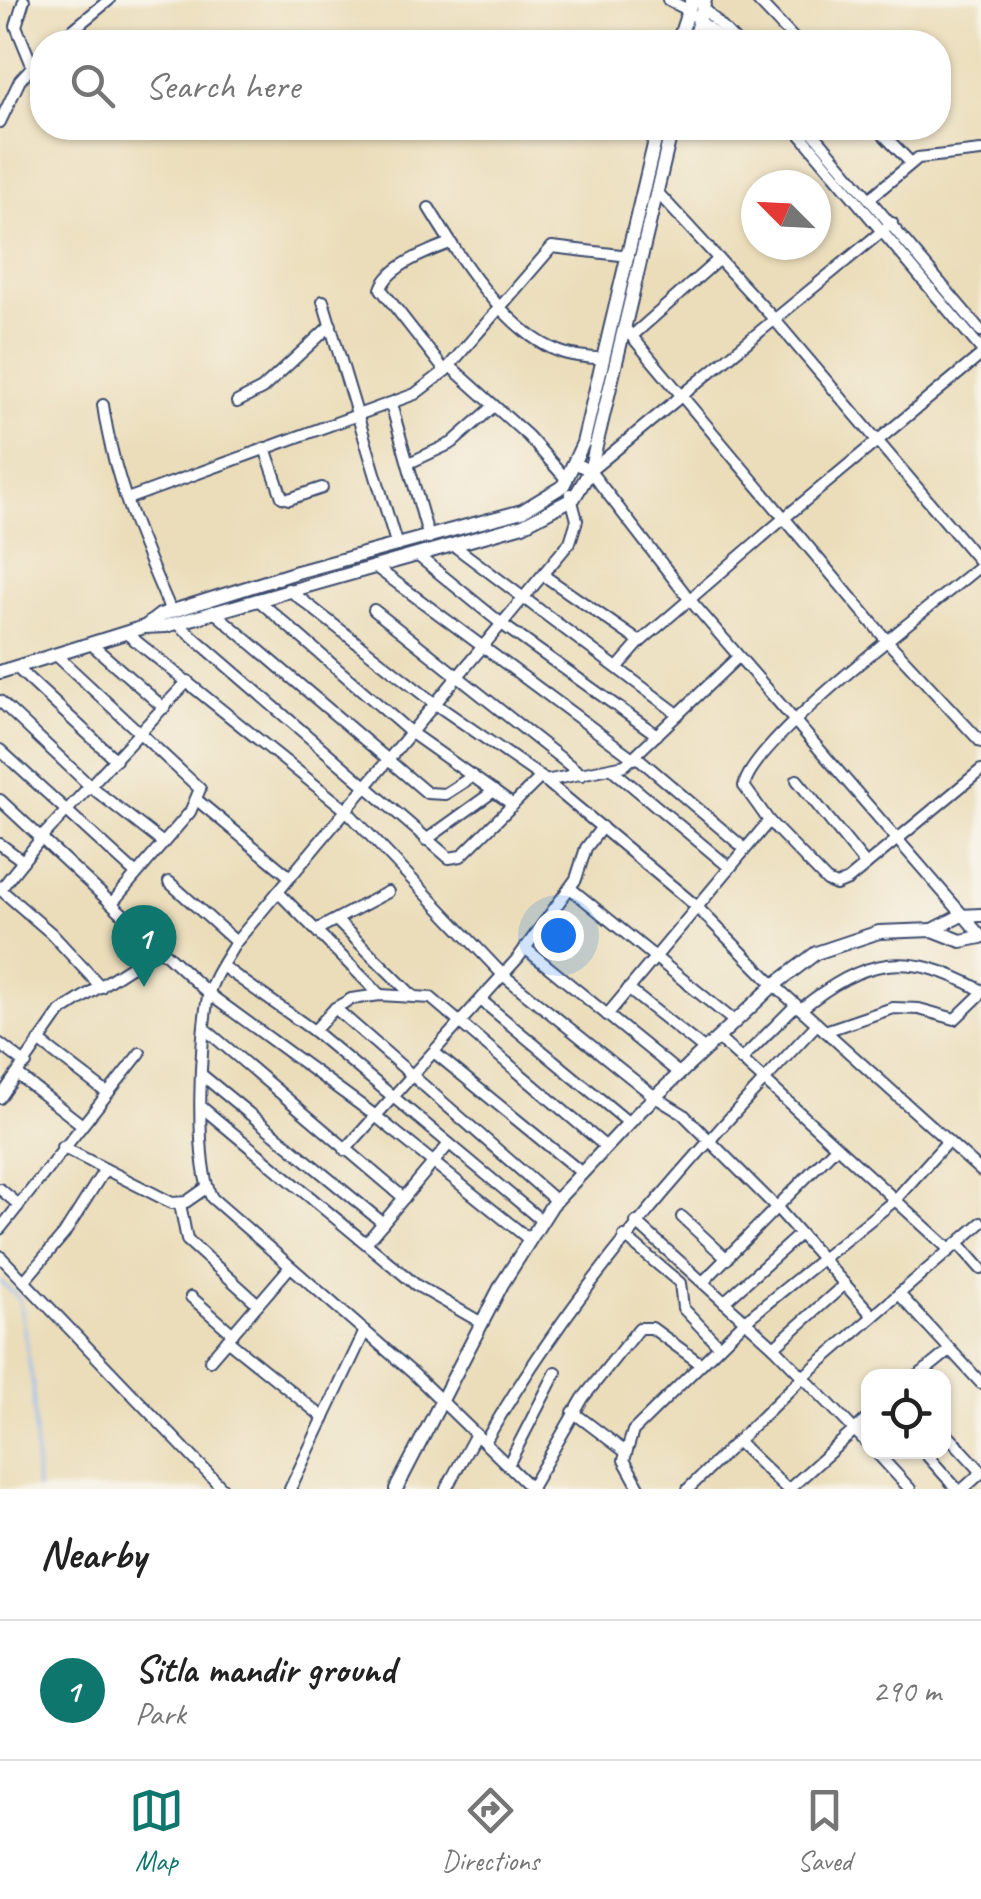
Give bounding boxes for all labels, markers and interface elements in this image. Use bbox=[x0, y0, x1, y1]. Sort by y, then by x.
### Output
search box bbox=[30, 30, 951, 140]
icon: search bbox=[65, 58, 120, 113]
text: Search here bbox=[145, 62, 300, 109]
north arrow bbox=[741, 170, 831, 260]
pin: 1 bbox=[112, 904, 176, 987]
your location bbox=[533, 910, 584, 961]
map controls bbox=[861, 1369, 951, 1459]
button: locate bbox=[861, 1369, 951, 1459]
text: Nearby bbox=[40, 1528, 146, 1581]
text: Sitla mandir ground bbox=[135, 1646, 395, 1693]
text: 1 bbox=[65, 1670, 80, 1711]
text: 290 m bbox=[872, 1670, 941, 1711]
text: Park bbox=[135, 1693, 186, 1734]
tab: Map bbox=[129, 1783, 184, 1878]
tab: Directions bbox=[442, 1783, 539, 1878]
tab: Saved bbox=[797, 1783, 852, 1878]

